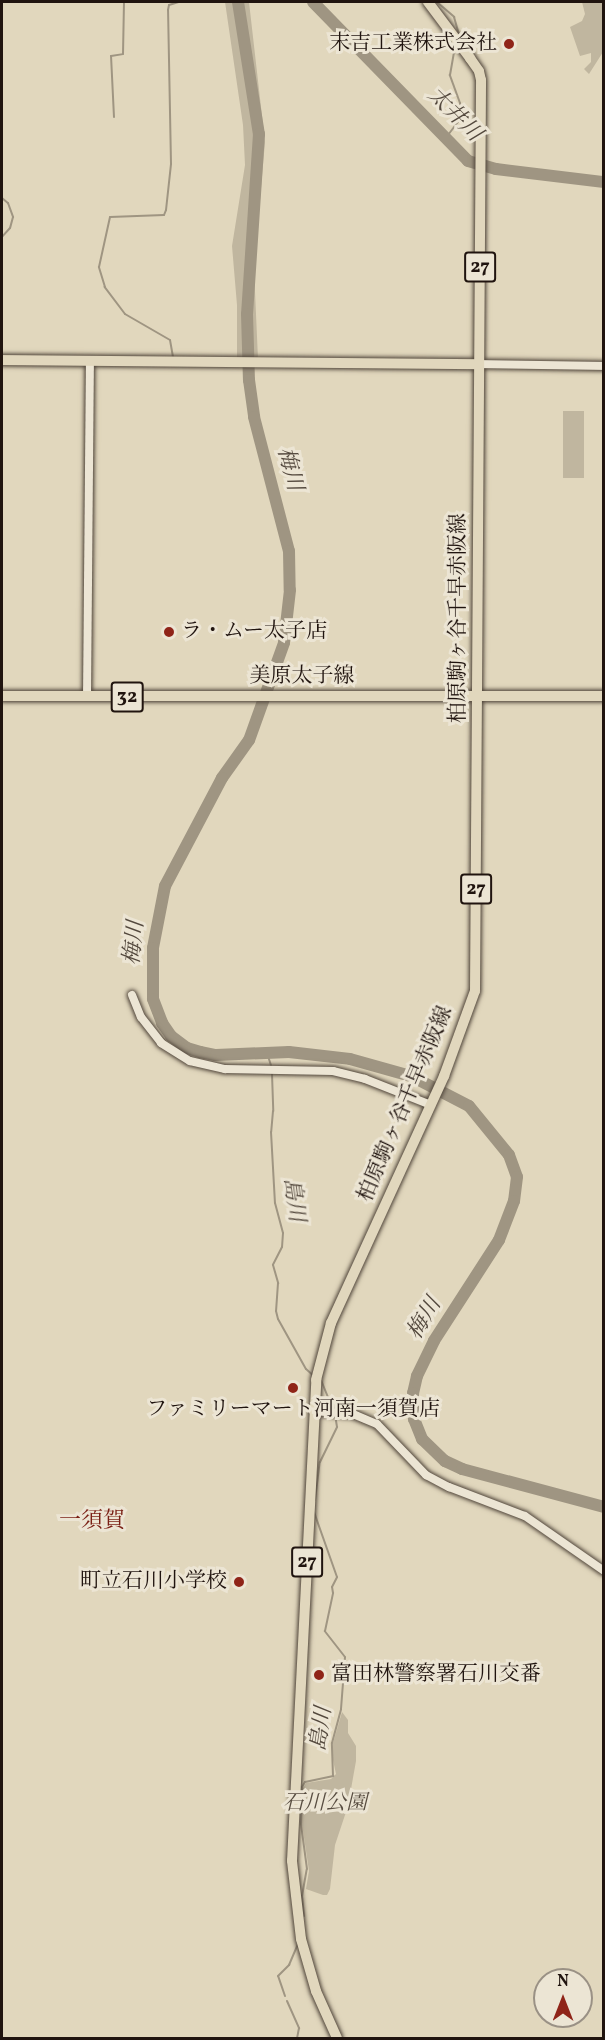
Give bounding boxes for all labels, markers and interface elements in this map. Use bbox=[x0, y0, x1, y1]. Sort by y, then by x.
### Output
place label: 末吉工業株式会社 bbox=[329, 31, 497, 57]
marker: 末吉工業株式会社 bbox=[502, 37, 516, 51]
water label: 太井川 bbox=[421, 82, 487, 148]
road number: 27 bbox=[464, 250, 496, 284]
water label: 梅川 bbox=[271, 444, 307, 494]
street label: 柏原駒ヶ谷千早赤阪線 bbox=[446, 513, 472, 723]
place label: ラ・ムー太子店 bbox=[181, 619, 327, 645]
marker: ラ・ムー太子店 bbox=[162, 625, 176, 639]
street label: 美原太子線 bbox=[250, 664, 354, 690]
road number: 32 bbox=[110, 680, 144, 714]
road number: 27 bbox=[460, 872, 492, 906]
water label: 梅川 bbox=[120, 920, 150, 966]
street label: 柏原駒ヶ谷千早赤阪線 bbox=[353, 1002, 459, 1206]
water label: 島川 bbox=[277, 1176, 309, 1224]
water label: 梅川 bbox=[402, 1293, 448, 1345]
marker: ファミリーマート河南一須賀店 bbox=[286, 1381, 300, 1395]
place label: ファミリーマート河南一須賀店 bbox=[146, 1397, 440, 1423]
district label: 一須賀 bbox=[59, 1509, 125, 1535]
road number: 27 bbox=[290, 1545, 324, 1579]
place label: 町立石川小学校 bbox=[80, 1569, 227, 1595]
marker: 町立石川小学校 bbox=[232, 1575, 246, 1589]
place label: 富田林警察署石川交番 bbox=[331, 1662, 541, 1688]
marker: 富田林警察署石川交番 bbox=[312, 1668, 326, 1682]
water label: 島川 bbox=[306, 1705, 338, 1753]
park label: 石川公園 bbox=[283, 1791, 367, 1817]
north arrow bbox=[533, 1968, 593, 2028]
text: N bbox=[557, 1971, 569, 1993]

